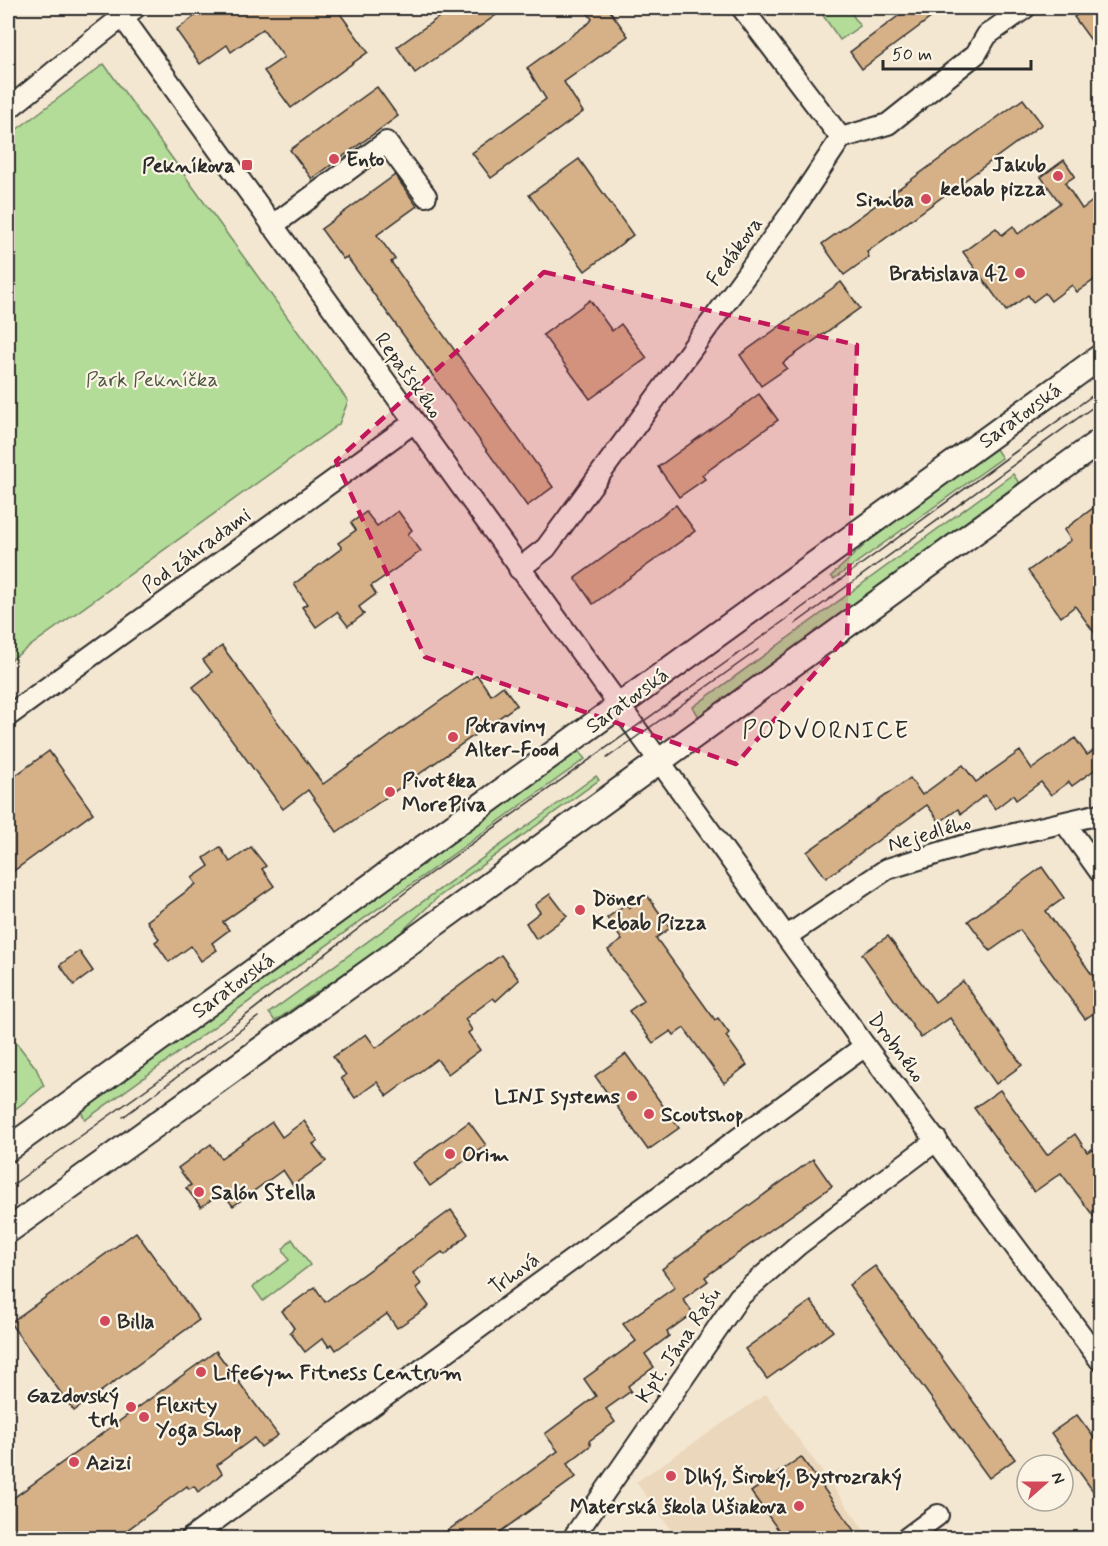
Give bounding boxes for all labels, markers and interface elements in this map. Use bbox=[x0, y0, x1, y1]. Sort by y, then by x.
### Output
scale bar bbox=[883, 33, 1032, 71]
text: 50 m bbox=[892, 43, 932, 67]
place label: Ento bbox=[346, 146, 385, 174]
place label: Jakub kebab pizza bbox=[940, 151, 1046, 203]
place label: Pekníkova bbox=[142, 152, 235, 180]
marker: Ento bbox=[327, 152, 341, 166]
marker: Pekníkova bbox=[240, 158, 254, 172]
marker: Jakub kebab pizza bbox=[1051, 169, 1065, 183]
place label: Simba bbox=[856, 186, 914, 214]
marker: Simba bbox=[919, 192, 933, 206]
street label: Fedákova bbox=[700, 211, 770, 292]
place label: Bratislava 42 bbox=[889, 260, 1008, 288]
marker: Bratislava 42 bbox=[1013, 266, 1027, 280]
street label: Repašského bbox=[368, 327, 449, 424]
park label: Park Pekníčka bbox=[86, 366, 218, 394]
street label: Saratovská bbox=[973, 376, 1068, 455]
street label: Pod záhradami bbox=[136, 502, 257, 600]
street label: Saratovská bbox=[580, 661, 675, 740]
place label: Potraviny Alter-Food bbox=[465, 712, 559, 764]
district label: PODVORNICE bbox=[742, 716, 910, 747]
marker: Potraviny Alter-Food bbox=[446, 730, 460, 744]
place label: Pivotéka MorePiva bbox=[402, 767, 487, 819]
marker: Pivotéka MorePiva bbox=[383, 785, 397, 799]
street label: Nejedlého bbox=[884, 809, 974, 859]
place label: Döner Kebab Pizza bbox=[592, 885, 707, 937]
marker: Döner Kebab Pizza bbox=[573, 903, 587, 917]
street label: Saratovská bbox=[186, 946, 281, 1025]
street label: Drobného bbox=[861, 1007, 932, 1088]
place label: LINI systems bbox=[495, 1083, 621, 1111]
marker: LINI systems bbox=[625, 1089, 639, 1103]
place label: Scoutshop bbox=[661, 1101, 743, 1129]
marker: Scoutshop bbox=[642, 1107, 656, 1121]
place label: Orim bbox=[462, 1141, 509, 1169]
marker: Orim bbox=[443, 1147, 457, 1161]
place label: Salón Stella bbox=[211, 1179, 316, 1207]
marker: Salón Stella bbox=[192, 1185, 206, 1199]
street label: Trhová bbox=[484, 1246, 546, 1302]
street label: Kpt. Jána Rašu bbox=[630, 1282, 728, 1409]
place label: Billa bbox=[117, 1308, 155, 1336]
marker: Billa bbox=[98, 1314, 112, 1328]
place label: LifeGym Fitness Centrum bbox=[213, 1359, 462, 1387]
marker: LifeGym Fitness Centrum bbox=[194, 1365, 208, 1379]
place label: Gazdovský trh bbox=[27, 1382, 119, 1434]
place label: Flexity Yoga Shop bbox=[156, 1392, 242, 1446]
marker: Gazdovský trh bbox=[124, 1400, 138, 1414]
marker: Flexity Yoga Shop bbox=[137, 1410, 151, 1424]
place label: Azizi bbox=[86, 1449, 131, 1477]
north arrow bbox=[1015, 1453, 1075, 1513]
marker: Azizi bbox=[67, 1455, 81, 1469]
place label: Dlhý, Široký, Bystrozraký bbox=[683, 1463, 902, 1491]
marker: Dlhý, Široký, Bystrozraký bbox=[664, 1469, 678, 1483]
text: N bbox=[1046, 1469, 1069, 1487]
place label: Materská škola Ušiakova bbox=[570, 1493, 787, 1521]
marker: Materská škola Ušiakova bbox=[792, 1499, 806, 1513]

